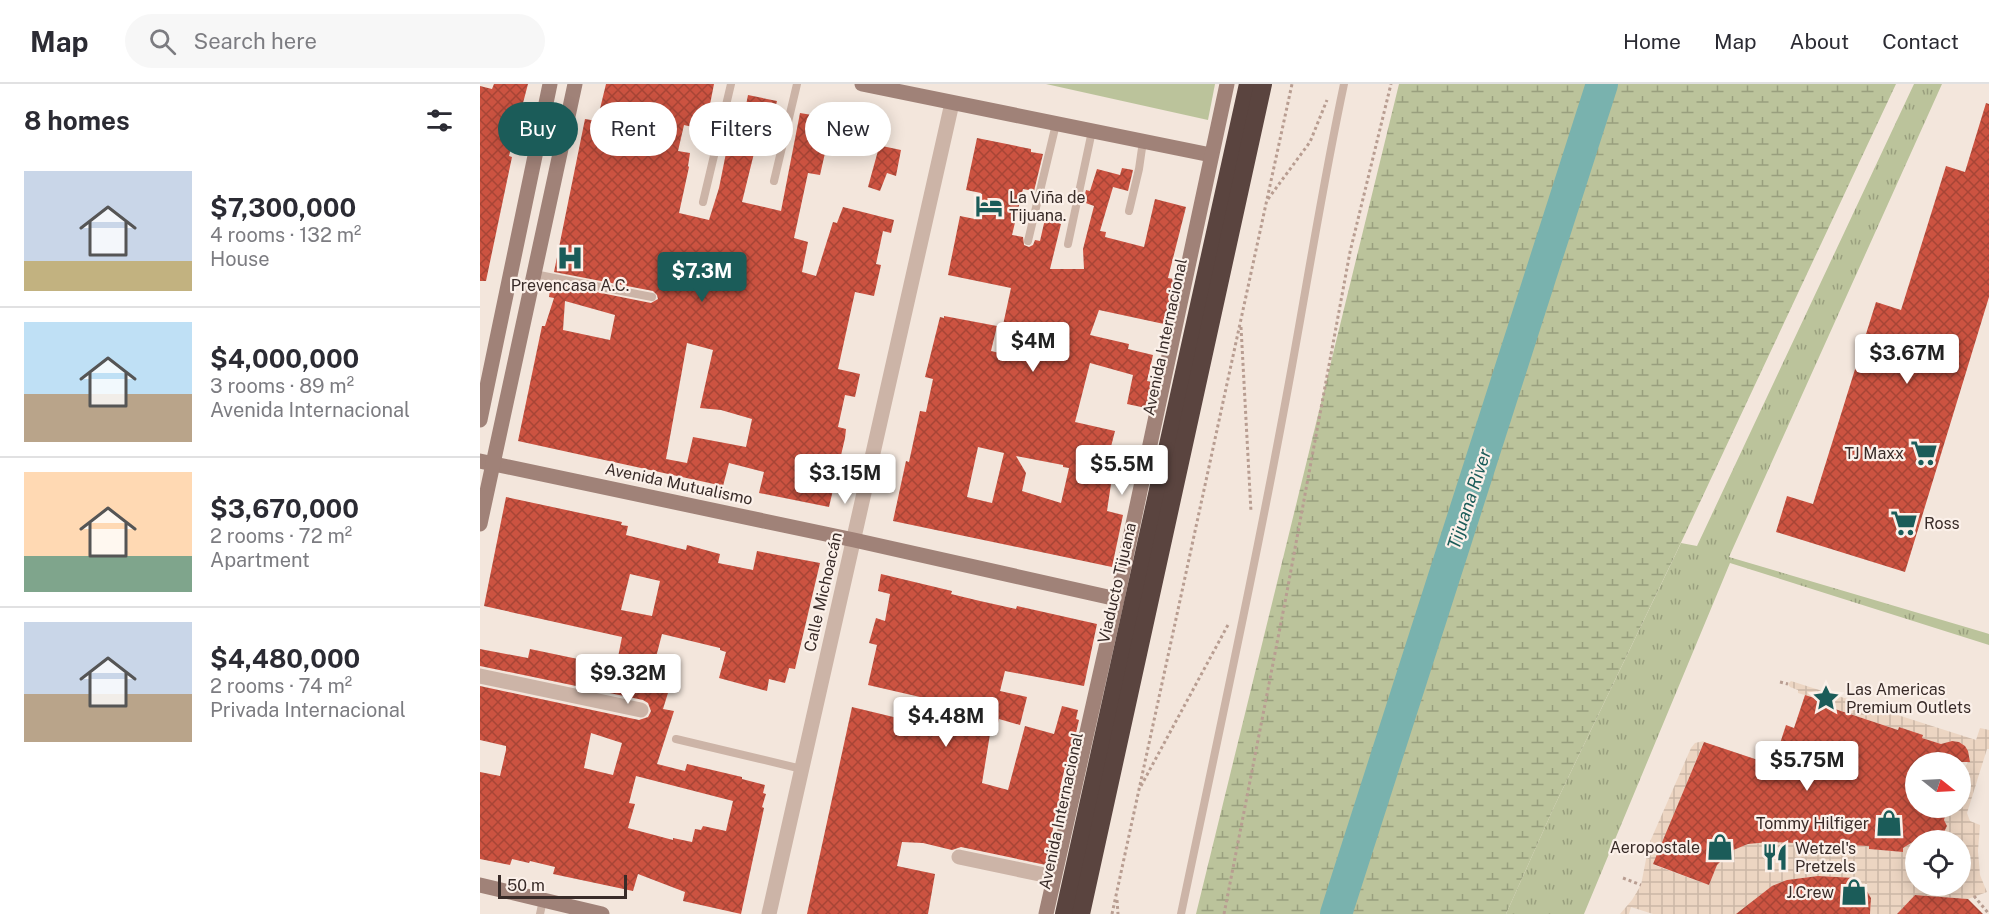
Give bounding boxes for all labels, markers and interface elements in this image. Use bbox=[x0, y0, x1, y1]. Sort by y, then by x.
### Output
search box bbox=[125, 14, 545, 68]
text: Map bbox=[30, 25, 89, 58]
icon: search bbox=[146, 25, 179, 58]
text: Search here bbox=[194, 28, 317, 54]
text: Home bbox=[1623, 29, 1681, 54]
text: Map bbox=[1714, 29, 1757, 54]
text: About bbox=[1790, 29, 1849, 54]
text: Contact bbox=[1882, 29, 1959, 54]
chip: Buy bbox=[498, 102, 578, 156]
chip: Rent bbox=[590, 102, 677, 156]
chip: Filters bbox=[689, 102, 793, 156]
chip: New bbox=[805, 102, 891, 156]
icon: filters bbox=[423, 104, 456, 137]
text: 8 homes bbox=[24, 105, 130, 136]
place label: La Viña de Tijuana. bbox=[1009, 188, 1086, 225]
hotel icon: La Viña de Tijuana. bbox=[974, 191, 1004, 221]
text: $7,300,000 bbox=[210, 192, 356, 223]
icon: home bbox=[72, 195, 144, 267]
text: 4 rooms · 132 m² bbox=[210, 223, 361, 247]
hospital icon: Prevencasa A.C. bbox=[555, 243, 585, 273]
text: House bbox=[210, 247, 270, 271]
pin: $7.3M bbox=[660, 252, 744, 303]
street label: Avenida Internacional bbox=[1139, 257, 1191, 417]
text: $7.3M bbox=[672, 259, 732, 283]
place label: Prevencasa A.C. bbox=[511, 276, 629, 295]
pin: $4M bbox=[1004, 322, 1062, 373]
text: $4M bbox=[1010, 329, 1056, 353]
pin: $3.67M bbox=[1858, 334, 1956, 385]
text: $3.67M bbox=[1869, 341, 1945, 365]
text: $4,000,000 bbox=[210, 343, 359, 374]
icon: home bbox=[72, 346, 144, 418]
text: 3 rooms · 89 m² bbox=[210, 374, 354, 398]
text: Avenida Internacional bbox=[210, 398, 410, 422]
supermarket icon: TJ Maxx bbox=[1909, 438, 1939, 468]
place label: TJ Maxx bbox=[1844, 444, 1904, 463]
pin: $5.5M bbox=[1080, 445, 1164, 496]
water label: Tijuana River bbox=[1443, 446, 1495, 552]
text: $5.5M bbox=[1090, 452, 1154, 476]
pin: $3.15M bbox=[796, 454, 894, 505]
street label: Avenida Mutualismo bbox=[604, 459, 754, 509]
text: $3.15M bbox=[809, 461, 881, 485]
text: $3,670,000 bbox=[210, 493, 359, 524]
icon: home bbox=[72, 496, 144, 568]
supermarket icon: Ross bbox=[1889, 508, 1919, 538]
place label: Ross bbox=[1924, 514, 1960, 533]
street label: Viaducto Tijuana bbox=[1094, 521, 1140, 645]
text: 2 rooms · 72 m² bbox=[210, 524, 352, 548]
street label: Calle Michoacán bbox=[800, 530, 846, 654]
text: Apartment bbox=[210, 548, 310, 572]
text: $4,480,000 bbox=[210, 643, 360, 674]
icon: home bbox=[72, 646, 144, 718]
pin: $9.32M bbox=[579, 654, 677, 705]
text: $9.32M bbox=[590, 661, 666, 685]
text: 2 rooms · 74 m² bbox=[210, 674, 352, 698]
place label: Las Americas Premium Outlets bbox=[1846, 680, 1971, 717]
place icon: Las Americas Premium Outlets bbox=[1811, 683, 1841, 713]
pin: $4.48M bbox=[897, 697, 995, 748]
text: Privada Internacional bbox=[210, 698, 406, 722]
text: $4.48M bbox=[908, 704, 984, 728]
street label: Avenida Internacional bbox=[1035, 731, 1087, 891]
pin: $5.75M bbox=[1758, 741, 1856, 792]
text: $5.75M bbox=[1769, 748, 1845, 772]
north arrow bbox=[1905, 752, 1971, 818]
map controls bbox=[1905, 752, 1971, 896]
shop icon: Tommy Hilfiger bbox=[1874, 808, 1904, 838]
place label: Tommy Hilfiger bbox=[1756, 814, 1869, 833]
button: locate bbox=[1905, 830, 1971, 896]
shop icon: Aeropostale bbox=[1705, 832, 1735, 862]
place label: Aeropostale bbox=[1610, 838, 1700, 857]
place label: Wetzel's Pretzels bbox=[1795, 839, 1856, 876]
restaurant icon: Wetzel's Pretzels bbox=[1760, 842, 1790, 872]
scale bar bbox=[498, 872, 627, 900]
text: 50 m bbox=[507, 876, 545, 895]
shop icon: J.Crew bbox=[1839, 877, 1869, 907]
place label: J.Crew bbox=[1786, 883, 1835, 902]

